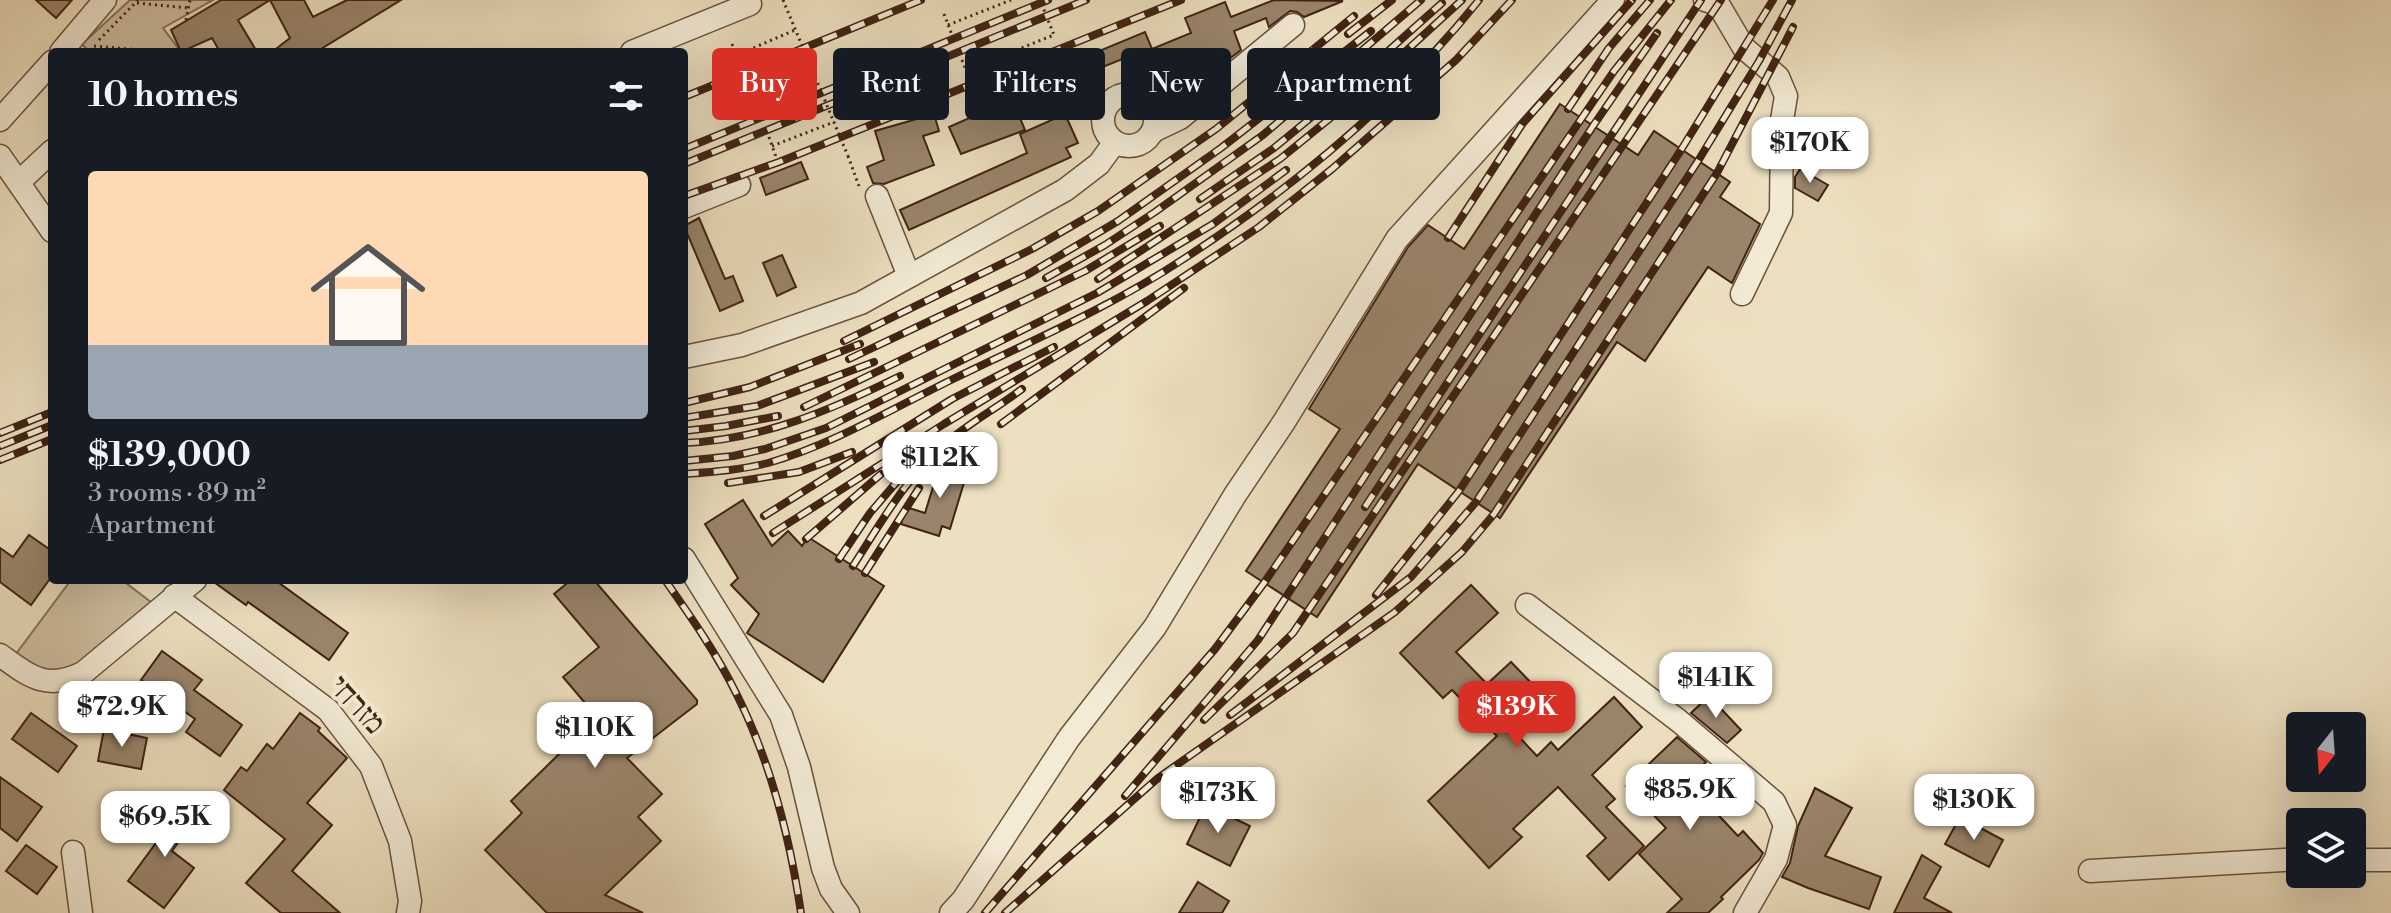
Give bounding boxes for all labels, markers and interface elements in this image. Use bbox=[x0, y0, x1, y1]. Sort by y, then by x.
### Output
chip: Buy bbox=[712, 48, 817, 120]
chip: Rent bbox=[833, 48, 949, 120]
chip: Filters bbox=[965, 48, 1105, 120]
chip: New bbox=[1121, 48, 1231, 120]
chip: Apartment bbox=[1247, 48, 1440, 120]
icon: filters bbox=[604, 74, 648, 118]
text: 10 homes bbox=[88, 75, 238, 117]
pin: $170K bbox=[1754, 117, 1866, 185]
text: $170K bbox=[1770, 127, 1850, 159]
icon: home bbox=[296, 223, 440, 367]
pin: $112K bbox=[884, 432, 996, 500]
text: $139,000 bbox=[88, 435, 251, 477]
text: $112K bbox=[900, 442, 980, 474]
text: 3 rooms · 89 m² bbox=[88, 477, 266, 509]
text: Apartment bbox=[88, 509, 216, 541]
pin: $141K bbox=[1660, 652, 1772, 720]
text: $141K bbox=[1677, 662, 1755, 694]
street label: מזרחי bbox=[320, 667, 395, 743]
pin: $72.9K bbox=[57, 681, 187, 749]
pin: $139K bbox=[1461, 681, 1573, 749]
text: $72.9K bbox=[76, 691, 168, 723]
text: $139K bbox=[1476, 691, 1558, 723]
pin: $110K bbox=[539, 702, 651, 770]
text: $110K bbox=[555, 712, 635, 744]
north arrow bbox=[2286, 712, 2366, 792]
map controls bbox=[2286, 712, 2366, 888]
pin: $85.9K bbox=[1625, 764, 1755, 832]
pin: $173K bbox=[1162, 767, 1274, 835]
text: $85.9K bbox=[1644, 774, 1736, 806]
pin: $130K bbox=[1918, 774, 2030, 842]
text: $173K bbox=[1179, 777, 1257, 809]
text: $130K bbox=[1932, 784, 2016, 816]
pin: $69.5K bbox=[100, 791, 230, 859]
text: $69.5K bbox=[119, 801, 211, 833]
button: layers bbox=[2286, 808, 2366, 888]

